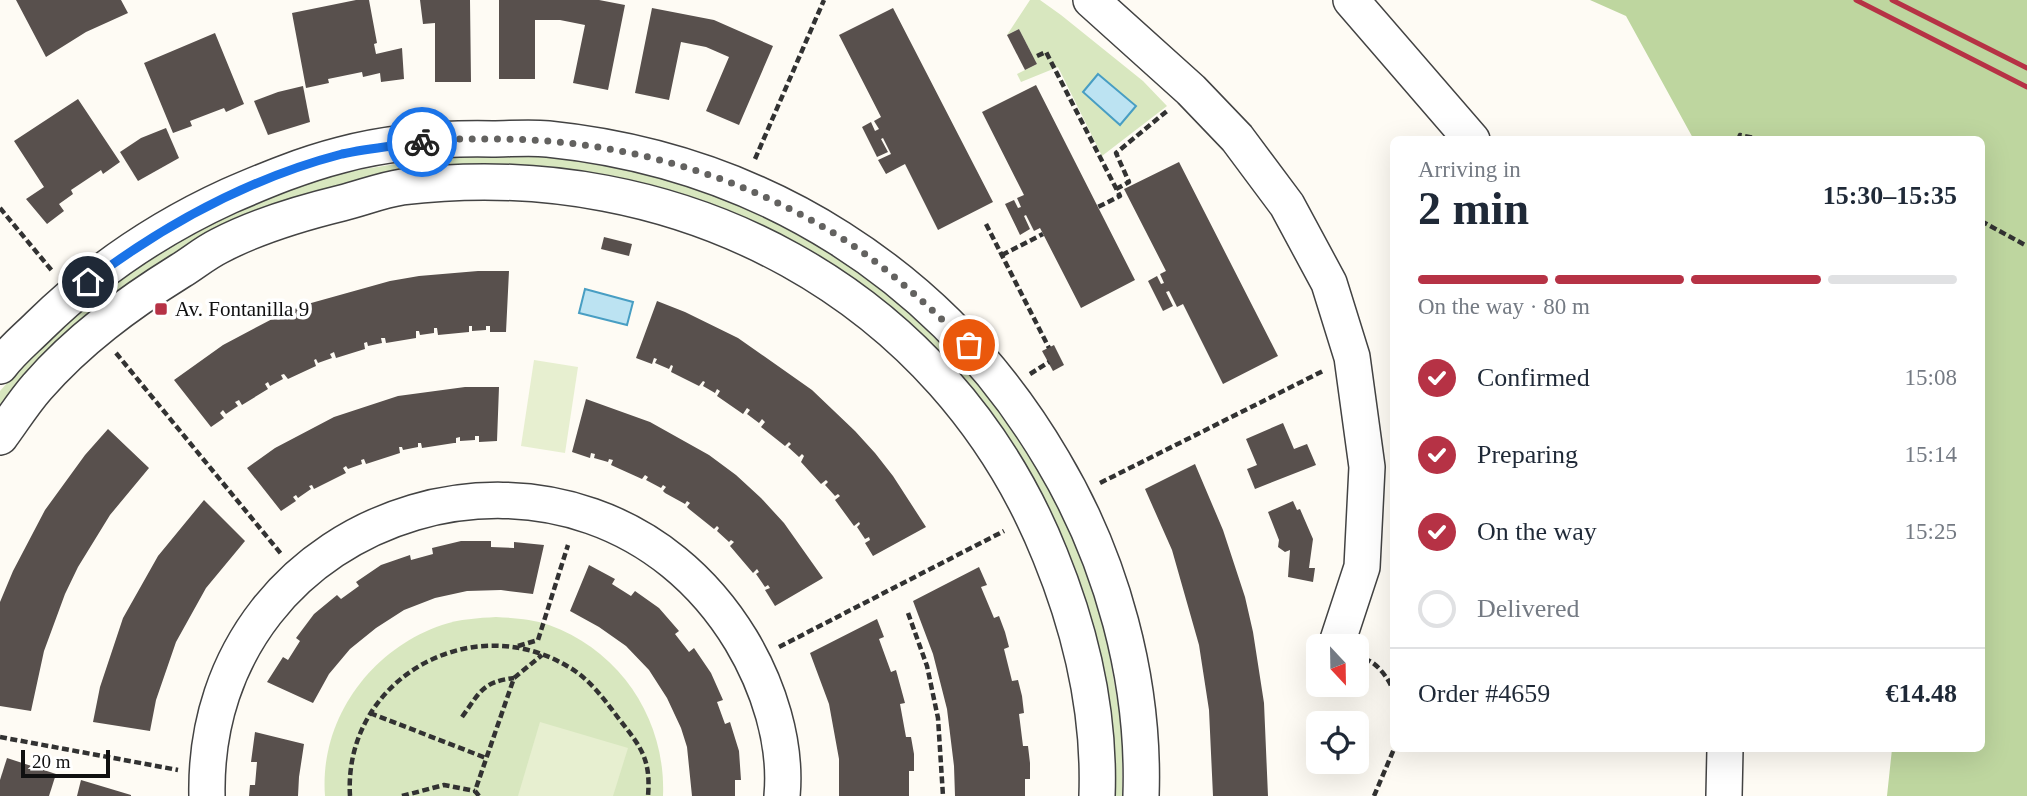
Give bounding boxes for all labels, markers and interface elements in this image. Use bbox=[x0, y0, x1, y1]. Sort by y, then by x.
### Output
courier bbox=[387, 107, 457, 177]
icon: bike bbox=[403, 123, 441, 161]
text: Arriving in bbox=[1418, 157, 1521, 182]
text: 15:30–15:35 bbox=[1823, 181, 1957, 210]
text: 2 min bbox=[1418, 183, 1529, 234]
pin bbox=[58, 252, 118, 312]
icon: home bbox=[69, 263, 107, 301]
text: On the way · 80 m bbox=[1418, 294, 1590, 319]
place label: Av. Fontanilla 9 bbox=[175, 297, 309, 321]
marker: Av. Fontanilla 9 bbox=[153, 301, 169, 317]
pin bbox=[939, 315, 999, 375]
icon: bag bbox=[950, 326, 988, 364]
icon: check bbox=[1418, 359, 1456, 397]
text: Confirmed bbox=[1477, 363, 1590, 392]
text: 15:08 bbox=[1905, 365, 1957, 390]
icon: check bbox=[1418, 436, 1456, 474]
text: Preparing bbox=[1477, 440, 1578, 469]
text: 15:14 bbox=[1905, 442, 1957, 467]
icon: check bbox=[1418, 513, 1456, 551]
text: On the way bbox=[1477, 517, 1597, 546]
text: 15:25 bbox=[1905, 519, 1957, 544]
text: Delivered bbox=[1477, 594, 1580, 623]
north arrow bbox=[1306, 634, 1368, 696]
map controls bbox=[1306, 634, 1369, 774]
text: Order #4659 bbox=[1418, 679, 1550, 708]
text: €14.48 bbox=[1886, 679, 1957, 708]
button: locate bbox=[1306, 711, 1369, 774]
scale bar bbox=[21, 747, 110, 779]
text: 20 m bbox=[32, 751, 71, 772]

